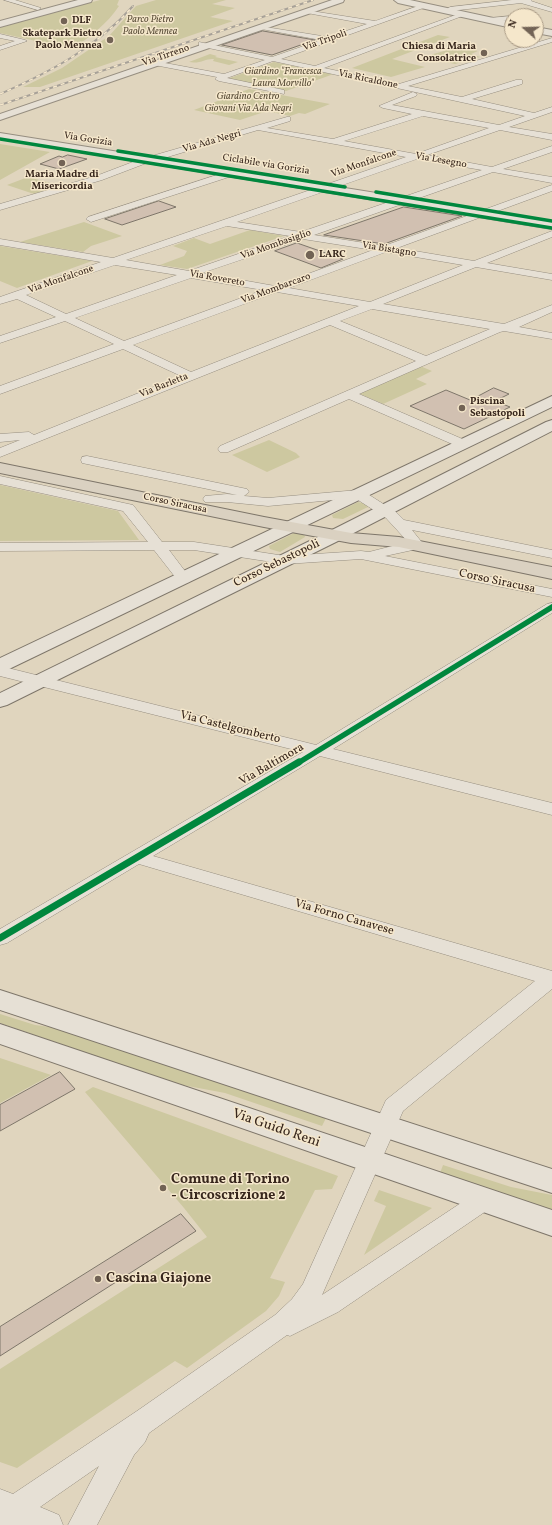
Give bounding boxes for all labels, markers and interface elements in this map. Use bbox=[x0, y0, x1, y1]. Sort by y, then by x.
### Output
north arrow bbox=[504, 8, 544, 48]
park label: Parco Pietro Paolo Mennea bbox=[123, 14, 177, 38]
place label: DLF bbox=[72, 15, 91, 27]
marker: DLF bbox=[59, 16, 69, 26]
text: N bbox=[505, 18, 522, 30]
place label: Skatepark Pietro Paolo Mennea bbox=[23, 28, 102, 52]
street label: Via Tripoli bbox=[301, 28, 349, 54]
marker: Skatepark Pietro Paolo Mennea bbox=[105, 35, 115, 45]
place label: Chiesa di Maria Consolatrice bbox=[402, 41, 476, 64]
street label: Via Tirreno bbox=[141, 42, 191, 70]
marker: Chiesa di Maria Consolatrice bbox=[479, 48, 489, 58]
park label: Giardino "Francesca Laura Morvillo" bbox=[244, 66, 322, 90]
street label: Via Ricaldone bbox=[337, 68, 399, 92]
park label: Giardino Centro Giovani Via Ada Negri bbox=[204, 91, 292, 114]
street label: Via Ada Negri bbox=[181, 128, 243, 156]
street label: Via Gorizia bbox=[63, 130, 113, 150]
street label: Via Monfalcone bbox=[330, 147, 398, 181]
street label: Via Lesegno bbox=[414, 151, 468, 171]
street label: Ciclabile via Gorizia bbox=[222, 152, 310, 178]
marker: Maria Madre di Misericordia bbox=[57, 158, 67, 168]
place label: Maria Madre di Misericordia bbox=[25, 169, 99, 192]
street label: Via Mombasiglio bbox=[239, 227, 313, 263]
street label: Via Bistagno bbox=[361, 240, 417, 260]
marker: LARC bbox=[304, 249, 316, 261]
place label: LARC bbox=[319, 249, 346, 261]
street label: Via Monfalcone bbox=[27, 263, 95, 297]
street label: Via Rovereto bbox=[188, 268, 246, 290]
street label: Via Mombarcaro bbox=[240, 271, 312, 307]
street label: Via Barletta bbox=[138, 371, 190, 401]
place label: Piscina Sebastopoli bbox=[470, 396, 525, 420]
marker: Piscina Sebastopoli bbox=[457, 403, 467, 413]
street label: Corso Siracusa bbox=[142, 491, 208, 517]
street label: Corso Sebastopoli bbox=[232, 537, 322, 591]
street label: Corso Siracusa bbox=[458, 567, 536, 597]
street label: Via Castelgomberto bbox=[178, 709, 282, 747]
street label: Via Baltimora bbox=[237, 741, 307, 789]
street label: Via Forno Canavese bbox=[293, 897, 395, 939]
street label: Via Guido Reni bbox=[230, 1106, 322, 1152]
place label: Comune di Torino - Circoscrizione 2 bbox=[171, 1172, 290, 1204]
marker: Comune di Torino - Circoscrizione 2 bbox=[158, 1183, 168, 1193]
place label: Cascina Giajone bbox=[106, 1271, 211, 1287]
marker: Cascina Giajone bbox=[93, 1274, 103, 1284]

